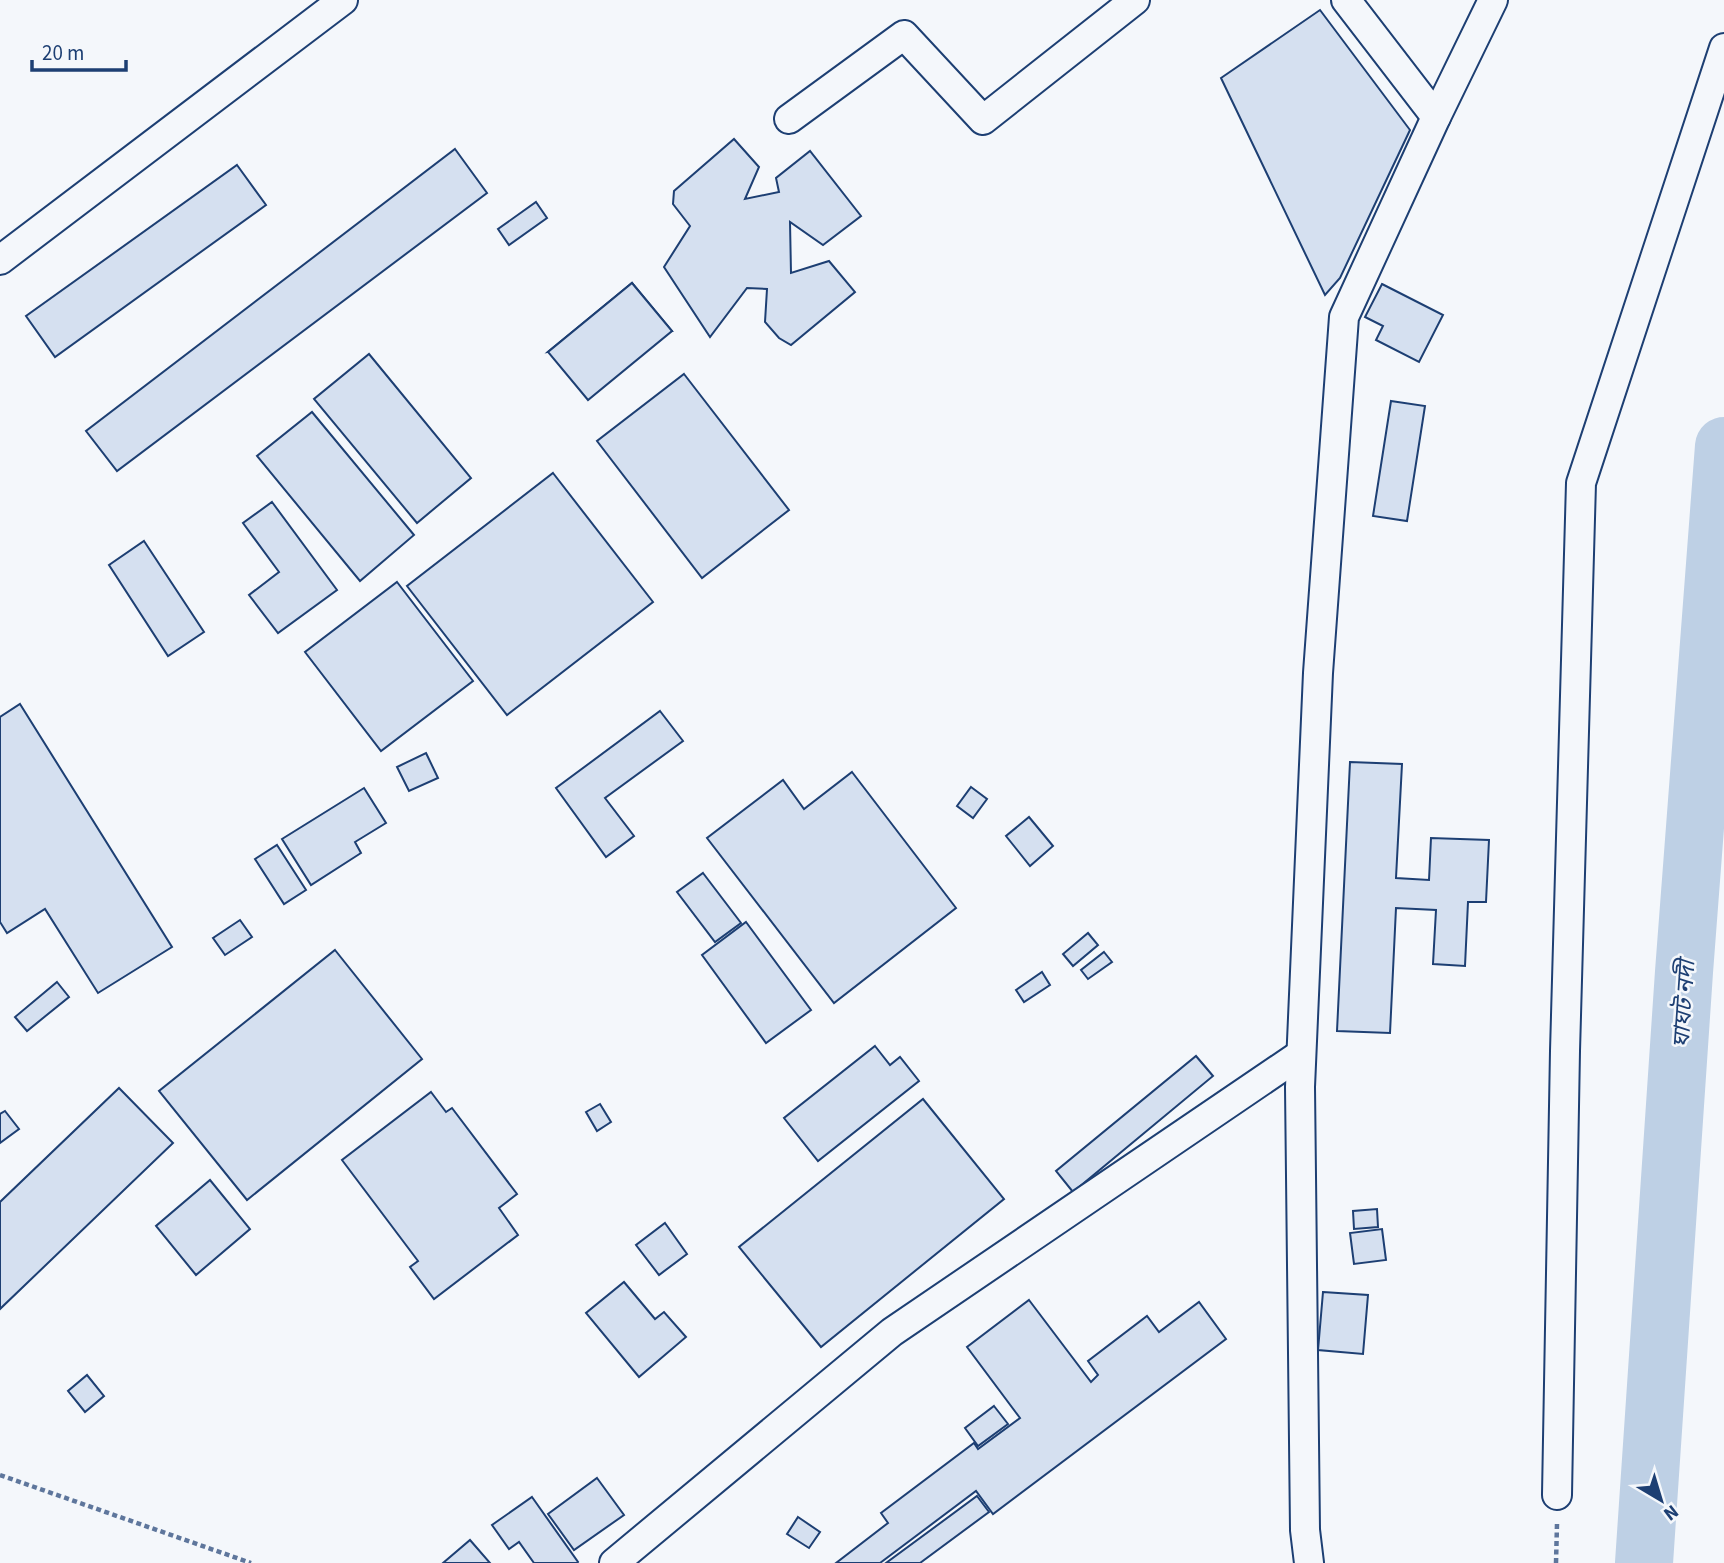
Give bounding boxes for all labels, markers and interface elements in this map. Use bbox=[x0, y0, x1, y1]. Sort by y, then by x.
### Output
scale bar bbox=[32, 28, 126, 72]
text: 20 m bbox=[42, 38, 84, 68]
water label: ঘাঘট নদী bbox=[1663, 954, 1705, 1049]
north arrow bbox=[1626, 1465, 1696, 1535]
text: N bbox=[1657, 1498, 1684, 1527]

